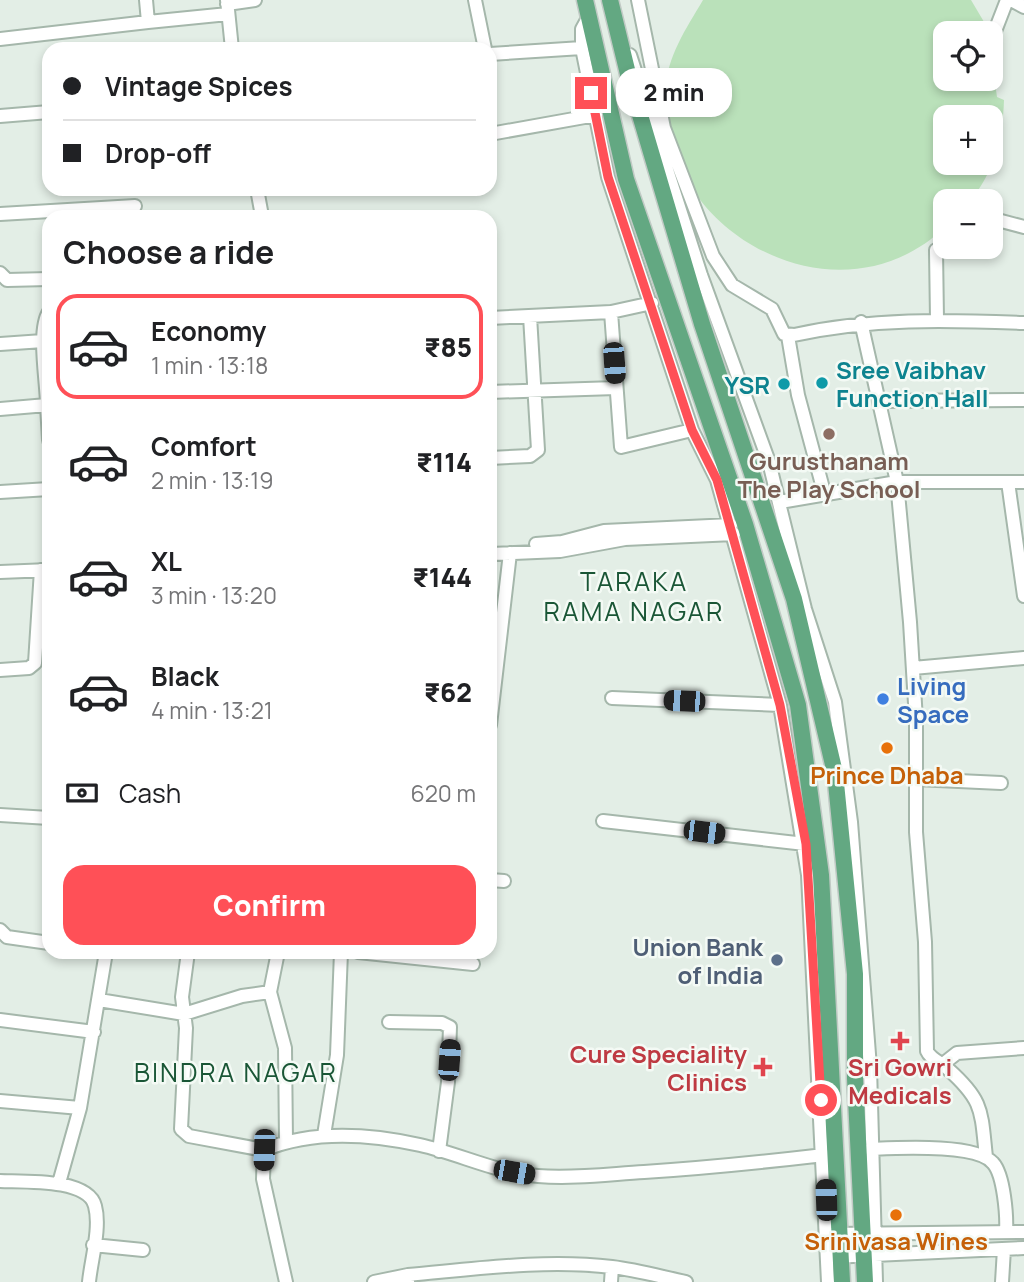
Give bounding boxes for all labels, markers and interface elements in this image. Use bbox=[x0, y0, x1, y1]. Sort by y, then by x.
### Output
map controls bbox=[933, 21, 1003, 259]
button: locate bbox=[933, 21, 1003, 91]
text: Vintage Spices bbox=[105, 68, 293, 104]
callout: 2 min bbox=[616, 68, 731, 118]
text: 2 min bbox=[644, 76, 705, 108]
route end bbox=[575, 77, 607, 109]
button: + bbox=[933, 105, 1003, 175]
text: Drop-off bbox=[105, 135, 211, 171]
button: − bbox=[933, 189, 1003, 259]
text: Choose a ride bbox=[63, 230, 274, 274]
text: Economy bbox=[151, 313, 266, 349]
icon: car bbox=[67, 315, 130, 378]
text: ₹85 bbox=[424, 329, 472, 365]
car bbox=[603, 341, 626, 385]
text: 1 min · 13:18 bbox=[151, 349, 268, 381]
place label: Sree Vaibhav Function Hall bbox=[836, 353, 989, 414]
place label: YSR bbox=[724, 368, 770, 401]
marker: Sree Vaibhav Function Hall bbox=[814, 375, 830, 391]
marker: YSR bbox=[776, 376, 792, 392]
marker: Gurusthanam The Play School bbox=[821, 426, 837, 442]
text: Comfort bbox=[151, 428, 257, 464]
icon: car bbox=[67, 430, 130, 493]
text: ₹114 bbox=[416, 444, 472, 480]
place label: Gurusthanam The Play School bbox=[737, 444, 921, 505]
text: 2 min · 13:19 bbox=[151, 464, 273, 496]
text: XL bbox=[151, 543, 182, 579]
icon: car bbox=[67, 545, 130, 608]
text: ₹144 bbox=[413, 559, 472, 595]
district label: TARAKA RAMA NAGAR bbox=[544, 563, 724, 629]
text: 3 min · 13:20 bbox=[151, 579, 277, 611]
text: Black bbox=[151, 658, 219, 694]
icon: car bbox=[67, 660, 130, 723]
place label: Living Space bbox=[897, 669, 969, 730]
text: ₹62 bbox=[424, 674, 472, 710]
car bbox=[663, 690, 706, 712]
marker: Living Space bbox=[875, 691, 891, 707]
text: 4 min · 13:21 bbox=[151, 694, 273, 726]
marker: Prince Dhaba bbox=[879, 740, 895, 756]
place label: Prince Dhaba bbox=[810, 758, 964, 791]
icon: cash bbox=[63, 774, 101, 812]
text: Cash bbox=[119, 775, 181, 811]
text: 620 m bbox=[410, 777, 476, 809]
car bbox=[682, 819, 727, 845]
button: Confirm bbox=[63, 865, 476, 945]
place label: Union Bank of India bbox=[632, 930, 764, 991]
marker: Union Bank of India bbox=[769, 952, 785, 968]
marker: Sri Gowri Medicals bbox=[892, 1033, 908, 1049]
place label: Cure Speciality Clinics bbox=[570, 1037, 748, 1098]
car bbox=[438, 1038, 461, 1082]
place label: Sri Gowri Medicals bbox=[848, 1050, 952, 1111]
district label: BINDRA NAGAR bbox=[134, 1054, 338, 1090]
marker: Cure Speciality Clinics bbox=[753, 1057, 773, 1077]
route start bbox=[805, 1084, 837, 1116]
car bbox=[253, 1129, 276, 1171]
car bbox=[492, 1158, 537, 1186]
car bbox=[815, 1179, 838, 1221]
marker: Srinivasa Wines bbox=[888, 1207, 904, 1223]
place label: Srinivasa Wines bbox=[804, 1224, 988, 1257]

